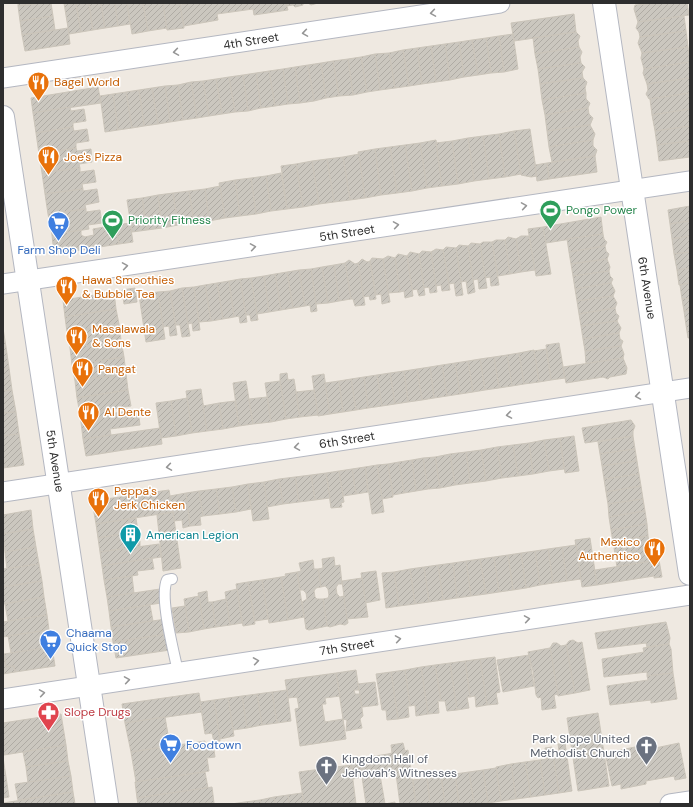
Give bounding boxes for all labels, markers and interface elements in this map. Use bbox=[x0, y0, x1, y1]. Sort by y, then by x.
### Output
one-way arrow bbox=[430, 8, 436, 17]
one-way arrow bbox=[302, 28, 308, 37]
street label: 4th Street bbox=[222, 29, 280, 53]
one-way arrow bbox=[173, 47, 179, 56]
restaurant icon: Bagel World bbox=[25, 69, 51, 102]
place label: Bagel World bbox=[54, 74, 120, 90]
restaurant icon: Joe's Pizza bbox=[36, 144, 62, 177]
place label: Joe's Pizza bbox=[64, 149, 122, 165]
sports icon: Pongo Power bbox=[538, 197, 564, 230]
one-way arrow bbox=[521, 202, 527, 211]
place label: Pongo Power bbox=[566, 202, 638, 218]
sports icon: Priority Fitness bbox=[100, 207, 126, 240]
supermarket icon: Farm Shop Deli bbox=[46, 210, 72, 243]
place label: Priority Fitness bbox=[128, 212, 211, 228]
street label: 5th Street bbox=[318, 221, 376, 245]
one-way arrow bbox=[392, 221, 399, 230]
place label: Farm Shop Deli bbox=[17, 242, 101, 258]
one-way arrow bbox=[250, 243, 256, 252]
street label: 6th Avenue bbox=[634, 256, 660, 321]
one-way arrow bbox=[122, 262, 128, 271]
place label: Hawa Smoothies & Bubble Tea bbox=[82, 272, 174, 302]
restaurant icon: Hawa Smoothies & Bubble Tea bbox=[53, 274, 79, 307]
place label: Masalawala & Sons bbox=[92, 321, 155, 351]
restaurant icon: Masalawala & Sons bbox=[64, 323, 90, 356]
restaurant icon: Pangat bbox=[70, 356, 96, 389]
place label: Pangat bbox=[98, 361, 136, 377]
one-way arrow bbox=[634, 391, 641, 400]
restaurant icon: Al Dente bbox=[75, 399, 101, 432]
place label: Al Dente bbox=[104, 404, 151, 420]
one-way arrow bbox=[506, 410, 512, 419]
street label: 6th Street bbox=[318, 428, 376, 452]
street label: 5th Avenue bbox=[42, 429, 68, 493]
one-way arrow bbox=[294, 442, 301, 451]
one-way arrow bbox=[166, 462, 172, 471]
place label: Peppa's Jerk Chicken bbox=[114, 483, 185, 513]
restaurant icon: Peppa's Jerk Chicken bbox=[85, 485, 111, 518]
building icon: American Legion bbox=[117, 522, 143, 555]
place label: American Legion bbox=[146, 527, 239, 543]
place label: Mexico Authentico bbox=[578, 534, 640, 564]
restaurant icon: Mexico Authentico bbox=[642, 536, 668, 569]
one-way arrow bbox=[524, 615, 530, 624]
place label: Chaama Quick Stop bbox=[66, 625, 127, 655]
supermarket icon: Chaama Quick Stop bbox=[38, 627, 64, 660]
street label: 7th Street bbox=[318, 635, 376, 659]
one-way arrow bbox=[395, 635, 401, 644]
one-way arrow bbox=[253, 657, 259, 666]
one-way arrow bbox=[124, 676, 130, 685]
one-way arrow bbox=[38, 689, 45, 698]
pharmacy icon: Slope Drugs bbox=[35, 699, 61, 732]
place label: Slope Drugs bbox=[64, 704, 131, 720]
place label: Park Slope United Methodist Church bbox=[530, 731, 630, 761]
supermarket icon: Foodtown bbox=[158, 732, 184, 765]
church icon: Park Slope United Methodist Church bbox=[633, 733, 659, 766]
place label: Foodtown bbox=[186, 737, 242, 753]
place label: Kingdom Hall of Jehovah’s Witnesses bbox=[342, 751, 457, 781]
church icon: Kingdom Hall of Jehovah’s Witnesses bbox=[314, 753, 340, 786]

